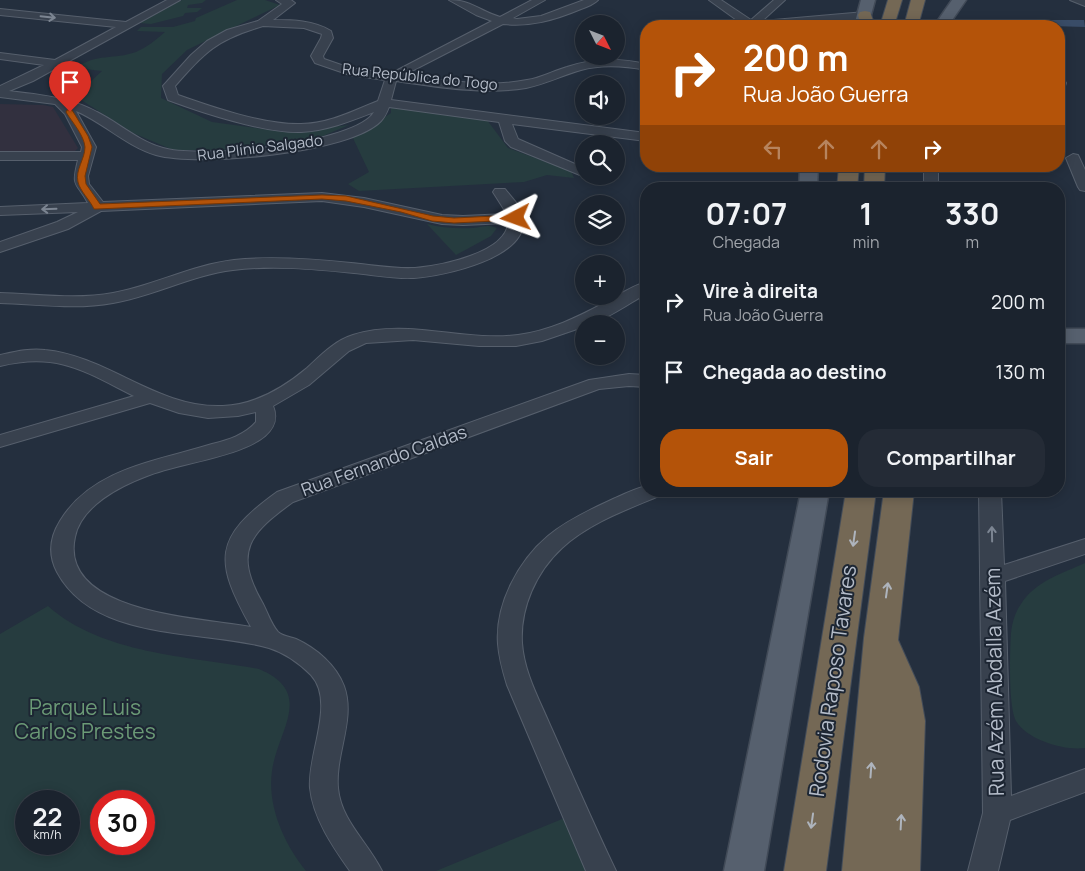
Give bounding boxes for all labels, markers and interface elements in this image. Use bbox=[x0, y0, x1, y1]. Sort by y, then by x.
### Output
one-way arrow bbox=[40, 12, 56, 22]
north arrow bbox=[575, 15, 625, 65]
map controls bbox=[575, 15, 625, 365]
text: 200 m bbox=[743, 34, 848, 82]
icon: right bbox=[660, 40, 725, 105]
street label: Rua República do Togo bbox=[341, 58, 499, 95]
pin bbox=[49, 61, 91, 112]
icon: arrive bbox=[56, 68, 84, 96]
button: sound bbox=[575, 75, 625, 125]
text: Rua João Guerra bbox=[743, 79, 908, 109]
street label: Rua Plínio Salgado bbox=[196, 129, 324, 166]
button: search bbox=[575, 135, 625, 185]
icon: left bbox=[759, 135, 787, 163]
icon: ahead bbox=[812, 135, 840, 163]
icon: ahead bbox=[865, 135, 893, 163]
icon: right bbox=[918, 135, 946, 163]
position arrow bbox=[489, 191, 541, 243]
text: 07:07 bbox=[705, 193, 787, 234]
text: 1 bbox=[859, 193, 873, 234]
text: 330 bbox=[945, 193, 1000, 234]
button: layers bbox=[575, 195, 625, 245]
one-way arrow bbox=[41, 205, 57, 214]
text: Chegada bbox=[713, 231, 780, 253]
text: min bbox=[853, 231, 879, 253]
text: m bbox=[965, 231, 979, 253]
button: + bbox=[575, 255, 625, 305]
text: Vire à direita bbox=[703, 278, 818, 304]
icon: right bbox=[660, 288, 688, 316]
text: 200 m bbox=[991, 289, 1045, 315]
text: Rua João Guerra bbox=[703, 304, 823, 326]
button: − bbox=[575, 315, 625, 365]
icon: arrive bbox=[660, 358, 688, 386]
text: Chegada ao destino bbox=[703, 359, 886, 385]
text: 130 m bbox=[996, 359, 1045, 385]
street label: Rua Fernando Caldas bbox=[297, 419, 470, 501]
button: Sair bbox=[660, 429, 848, 487]
button: Compartilhar bbox=[858, 429, 1045, 487]
one-way arrow bbox=[988, 527, 997, 543]
one-way arrow bbox=[848, 531, 858, 547]
street label: Rodovia Raposo Tavares bbox=[802, 563, 862, 798]
street label: Rua Azém Abdalla Azém bbox=[978, 568, 1010, 796]
one-way arrow bbox=[882, 582, 892, 598]
park label: Parque Luis Carlos Prestes bbox=[14, 693, 156, 745]
one-way arrow bbox=[866, 762, 875, 778]
speed limit sign: 30 bbox=[90, 790, 155, 855]
text: 22 bbox=[33, 799, 62, 834]
one-way arrow bbox=[807, 813, 817, 829]
one-way arrow bbox=[897, 815, 906, 831]
text: km/h bbox=[34, 826, 61, 843]

